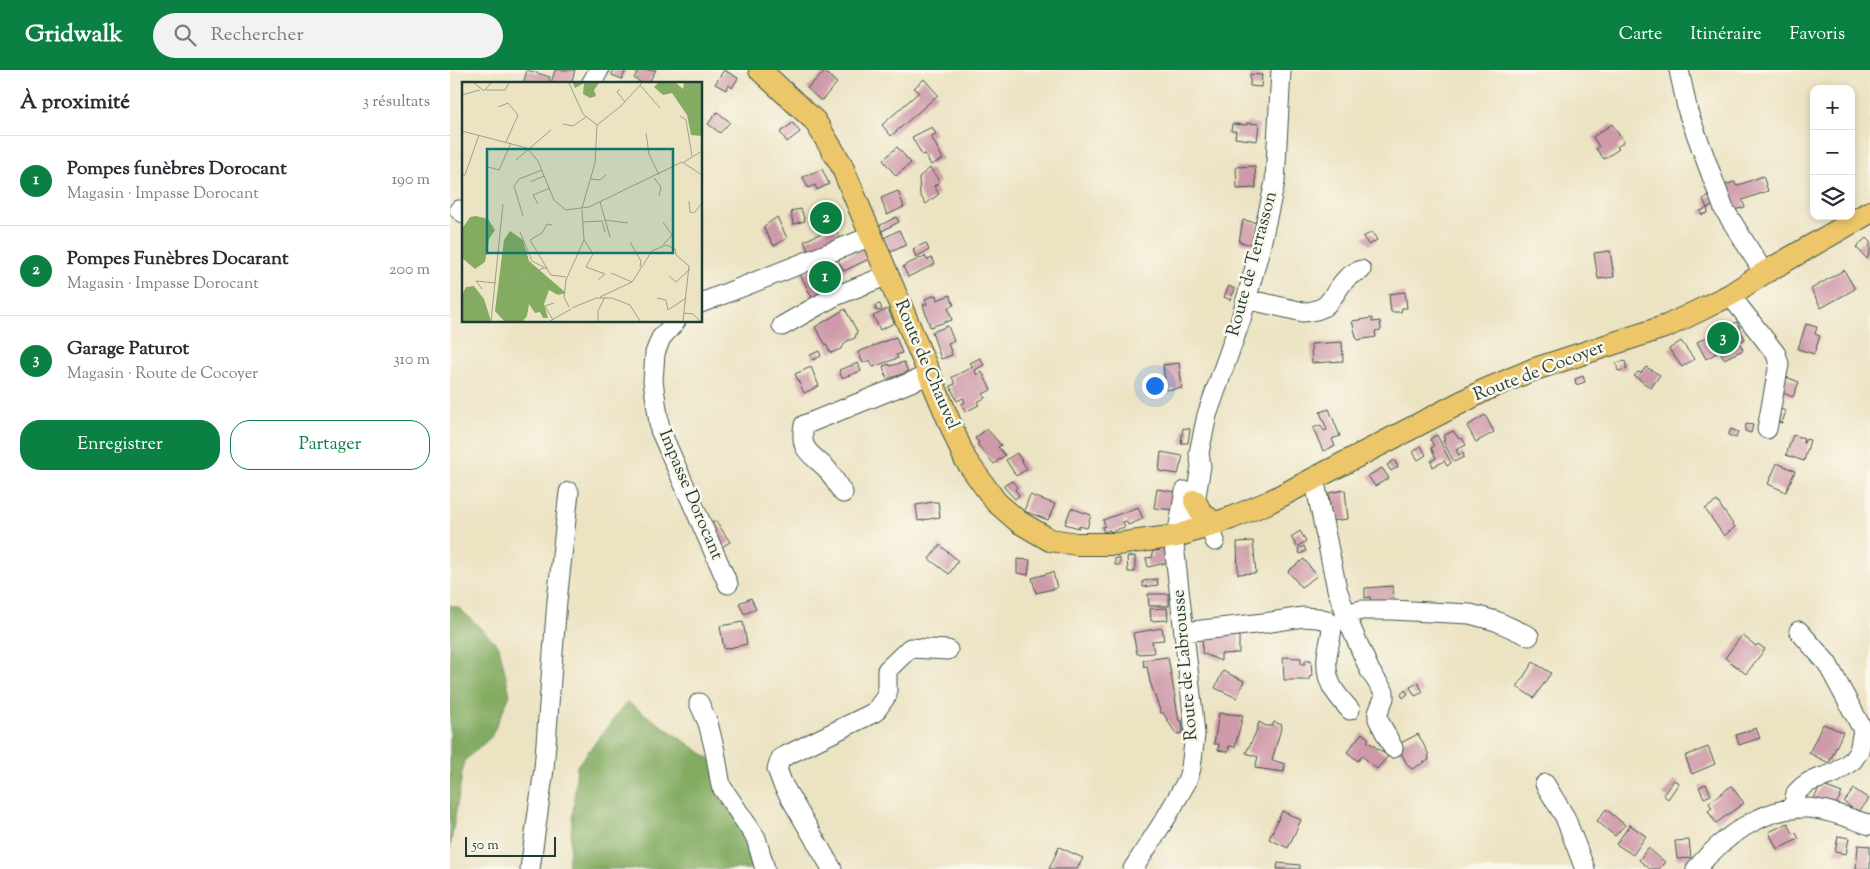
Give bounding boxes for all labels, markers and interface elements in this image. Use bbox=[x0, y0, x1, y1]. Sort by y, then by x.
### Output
search box bbox=[153, 13, 503, 58]
text: Gridwalk bbox=[25, 18, 123, 52]
icon: search bbox=[171, 21, 199, 49]
text: Rechercher bbox=[211, 22, 304, 49]
text: Carte bbox=[1619, 22, 1662, 48]
text: Itinéraire bbox=[1690, 22, 1762, 48]
text: Favoris bbox=[1790, 22, 1845, 48]
inset map bbox=[462, 82, 702, 322]
map controls bbox=[1810, 85, 1855, 220]
button: + bbox=[1810, 85, 1855, 130]
text: À proximité bbox=[20, 88, 130, 118]
text: 3 résultats bbox=[362, 91, 430, 114]
button: − bbox=[1810, 130, 1855, 175]
text: Pompes funèbres Dorocant bbox=[67, 156, 287, 183]
text: 1 bbox=[33, 169, 39, 192]
text: 190 m bbox=[392, 169, 430, 192]
button: layers bbox=[1810, 175, 1855, 220]
text: Magasin · Impasse Dorocant bbox=[67, 183, 259, 206]
street label: Route de Terrasson bbox=[1221, 188, 1285, 339]
pin: 2 bbox=[810, 199, 842, 237]
text: Pompes Funèbres Docarant bbox=[67, 246, 288, 273]
pin: 1 bbox=[809, 258, 841, 296]
text: 2 bbox=[32, 259, 40, 282]
text: 200 m bbox=[389, 259, 430, 282]
text: Magasin · Impasse Dorocant bbox=[67, 273, 259, 296]
street label: Route de Chauvel bbox=[887, 296, 965, 434]
pin: 3 bbox=[1707, 319, 1739, 357]
street label: Route de Cocoyer bbox=[1470, 335, 1608, 409]
text: Garage Paturot bbox=[67, 336, 189, 363]
text: 3 bbox=[33, 349, 39, 372]
text: 310 m bbox=[393, 349, 430, 372]
text: Magasin · Route de Cocoyer bbox=[67, 363, 258, 386]
your location bbox=[1142, 373, 1168, 399]
button: Enregistrer bbox=[20, 420, 220, 470]
button: Partager bbox=[230, 420, 430, 470]
street label: Impasse Dorocant bbox=[651, 426, 729, 564]
street label: Route de Labrousse bbox=[1166, 588, 1206, 742]
scale bar bbox=[465, 834, 556, 857]
text: 50 m bbox=[472, 836, 499, 856]

